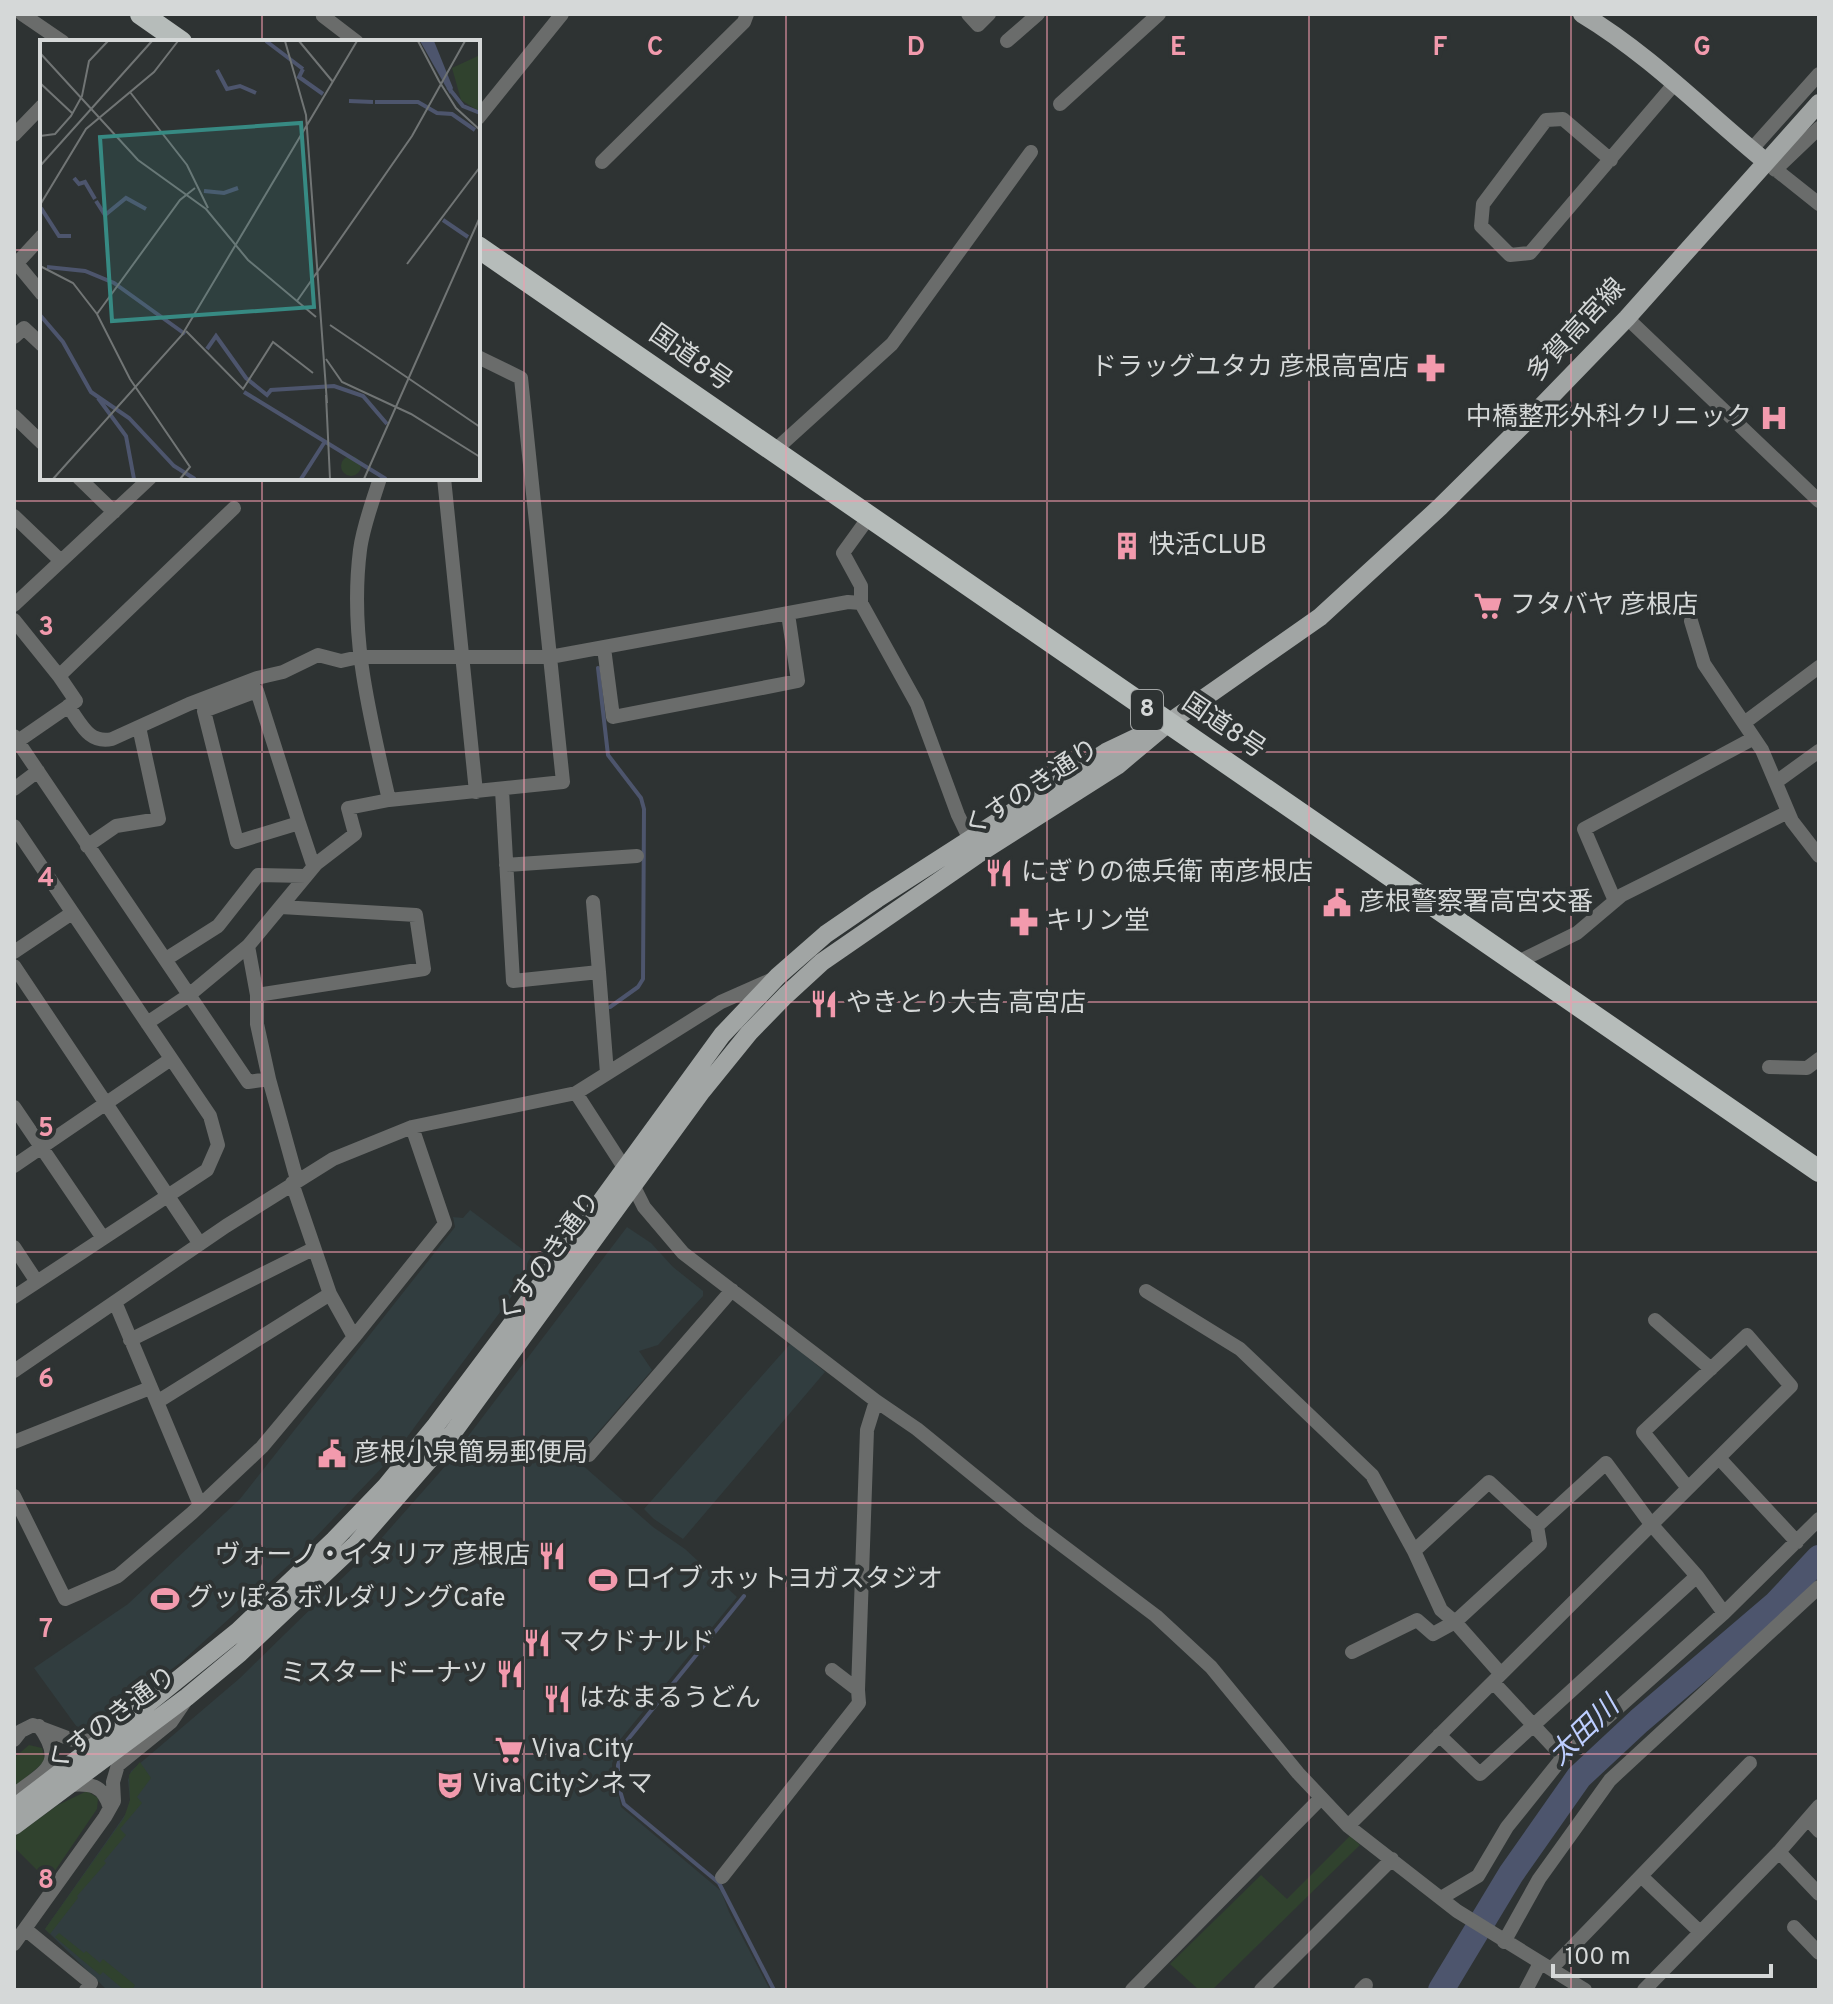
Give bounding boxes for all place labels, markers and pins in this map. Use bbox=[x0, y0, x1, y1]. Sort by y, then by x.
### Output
place label: ドラッグユタカ 彦根高宮店 bbox=[1091, 352, 1409, 385]
pharmacy icon: ドラッグユタカ 彦根高宮店 bbox=[1416, 353, 1446, 383]
place label: 中橋整形外科クリニック bbox=[1466, 402, 1752, 435]
hospital icon: 中橋整形外科クリニック bbox=[1759, 403, 1789, 433]
place label: 快活CLUB bbox=[1149, 530, 1267, 563]
building icon: 快活CLUB bbox=[1112, 531, 1142, 561]
place label: フタバヤ 彦根店 bbox=[1510, 590, 1698, 623]
supermarket icon: フタバヤ 彦根店 bbox=[1473, 591, 1503, 621]
place label: にぎりの徳兵衛 南彦根店 bbox=[1021, 857, 1313, 890]
restaurant icon: にぎりの徳兵衛 南彦根店 bbox=[984, 858, 1014, 888]
place label: 彦根警察署高宮交番 bbox=[1359, 887, 1593, 920]
public building icon: 彦根警察署高宮交番 bbox=[1322, 888, 1352, 918]
place label: キリン堂 bbox=[1046, 906, 1150, 939]
pharmacy icon: キリン堂 bbox=[1009, 907, 1039, 937]
place label: やきとり大吉 高宮店 bbox=[846, 988, 1086, 1021]
restaurant icon: やきとり大吉 高宮店 bbox=[809, 989, 839, 1019]
place label: 彦根小泉簡易郵便局 bbox=[354, 1438, 588, 1471]
public building icon: 彦根小泉簡易郵便局 bbox=[317, 1439, 347, 1469]
place label: ヴォーノ・イタリア 彦根店 bbox=[214, 1540, 530, 1573]
restaurant icon: ヴォーノ・イタリア 彦根店 bbox=[537, 1541, 567, 1571]
place label: ロイブ ホットヨガスタジオ bbox=[625, 1564, 943, 1597]
sports icon: ロイブ ホットヨガスタジオ bbox=[588, 1565, 618, 1595]
place label: グッぽる ボルダリングCafe bbox=[187, 1583, 506, 1616]
sports icon: グッぽる ボルダリングCafe bbox=[150, 1584, 180, 1614]
place label: マクドナルド bbox=[559, 1627, 715, 1660]
restaurant icon: マクドナルド bbox=[522, 1628, 552, 1658]
place label: ミスタードーナツ bbox=[280, 1658, 488, 1691]
restaurant icon: ミスタードーナツ bbox=[495, 1659, 525, 1689]
place label: はなまるうどん bbox=[579, 1683, 761, 1716]
restaurant icon: はなまるうどん bbox=[542, 1684, 572, 1714]
place label: Viva City bbox=[531, 1734, 634, 1767]
supermarket icon: Viva City bbox=[494, 1735, 524, 1765]
place label: Viva Cityシネマ bbox=[472, 1769, 653, 1802]
theatre icon: Viva Cityシネマ bbox=[435, 1770, 465, 1800]

